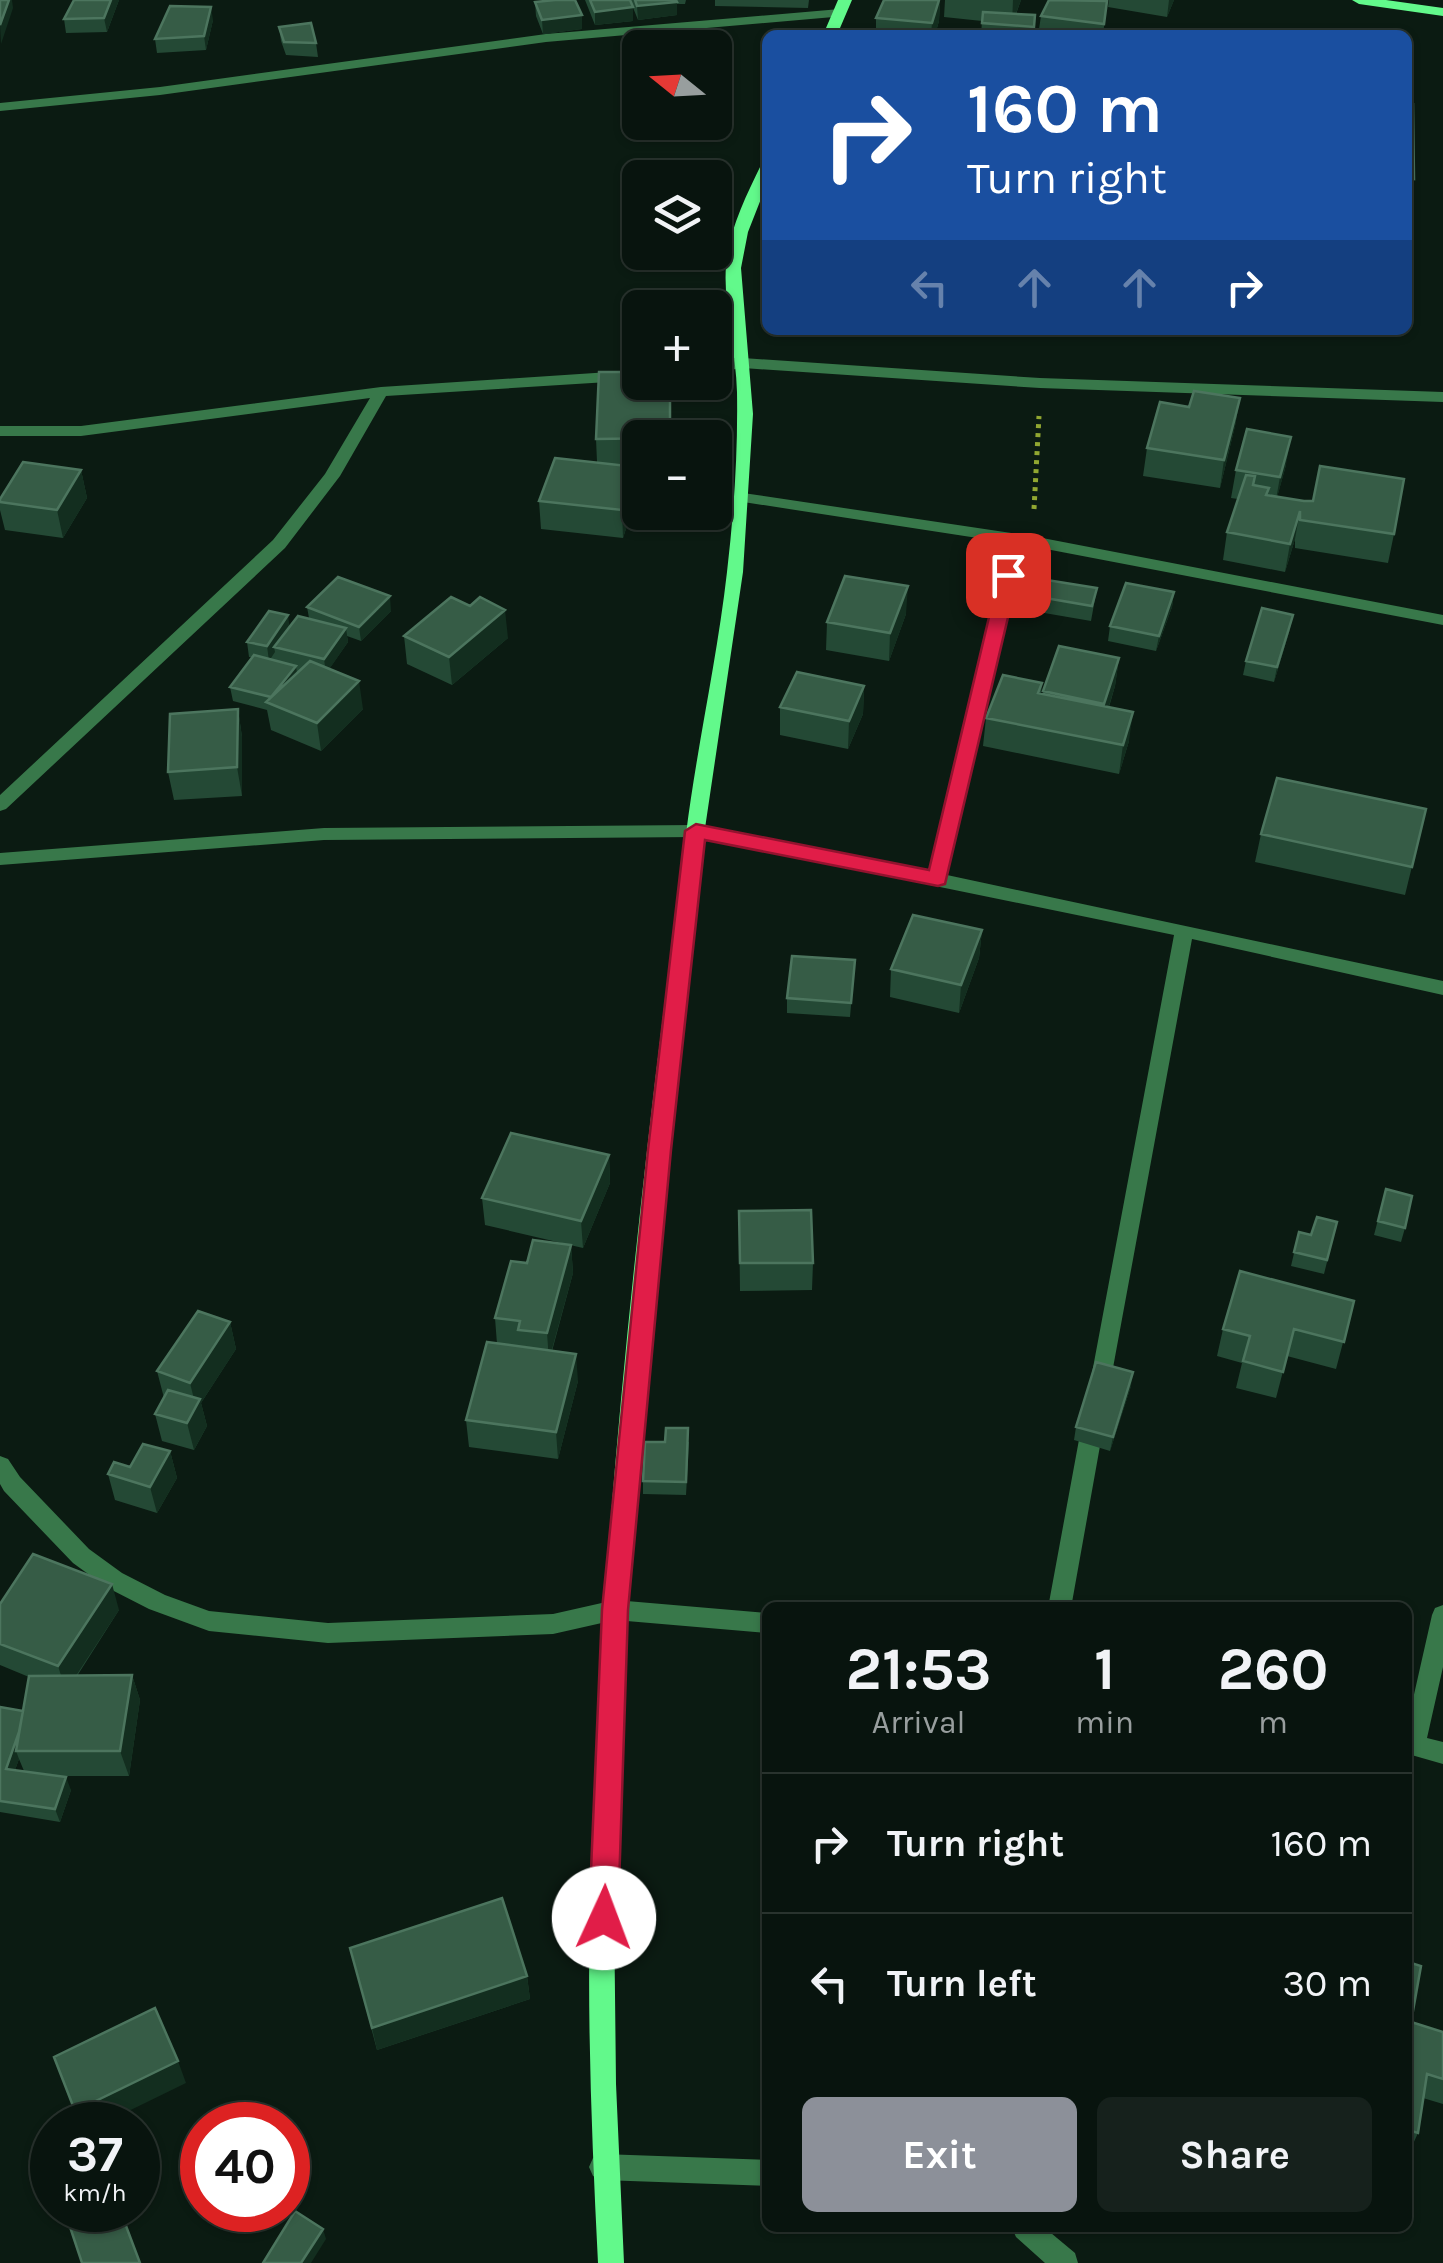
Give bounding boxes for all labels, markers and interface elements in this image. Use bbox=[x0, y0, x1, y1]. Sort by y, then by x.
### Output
north arrow bbox=[622, 30, 732, 140]
map controls bbox=[622, 30, 732, 530]
text: 160 m bbox=[967, 68, 1163, 150]
icon: right bbox=[802, 70, 932, 200]
text: Turn right bbox=[967, 152, 1167, 204]
button: layers bbox=[622, 160, 732, 270]
icon: left bbox=[902, 260, 957, 315]
icon: ahead bbox=[1007, 260, 1062, 315]
icon: ahead bbox=[1112, 260, 1167, 315]
icon: right bbox=[1217, 260, 1272, 315]
button: + bbox=[622, 290, 732, 400]
button: − bbox=[622, 420, 732, 530]
pin bbox=[966, 533, 1051, 618]
icon: arrive bbox=[981, 548, 1036, 603]
text: 21:53 bbox=[846, 1634, 992, 1704]
text: 1 bbox=[1094, 1634, 1115, 1704]
text: 260 bbox=[1218, 1634, 1328, 1704]
text: Arrival bbox=[872, 1704, 966, 1741]
text: min bbox=[1075, 1704, 1134, 1741]
text: m bbox=[1258, 1704, 1288, 1741]
icon: right bbox=[802, 1816, 857, 1871]
text: Turn right bbox=[887, 1821, 1064, 1866]
text: 160 m bbox=[1271, 1821, 1372, 1866]
position arrow bbox=[552, 1866, 656, 1970]
icon: left bbox=[802, 1956, 857, 2011]
text: Turn left bbox=[887, 1961, 1037, 2006]
text: 30 m bbox=[1282, 1961, 1372, 2006]
button: Exit bbox=[802, 2097, 1077, 2212]
button: Share bbox=[1097, 2097, 1372, 2212]
speed limit sign: 40 bbox=[180, 2102, 310, 2232]
text: 37 bbox=[67, 2125, 123, 2184]
text: km/h bbox=[63, 2178, 127, 2207]

